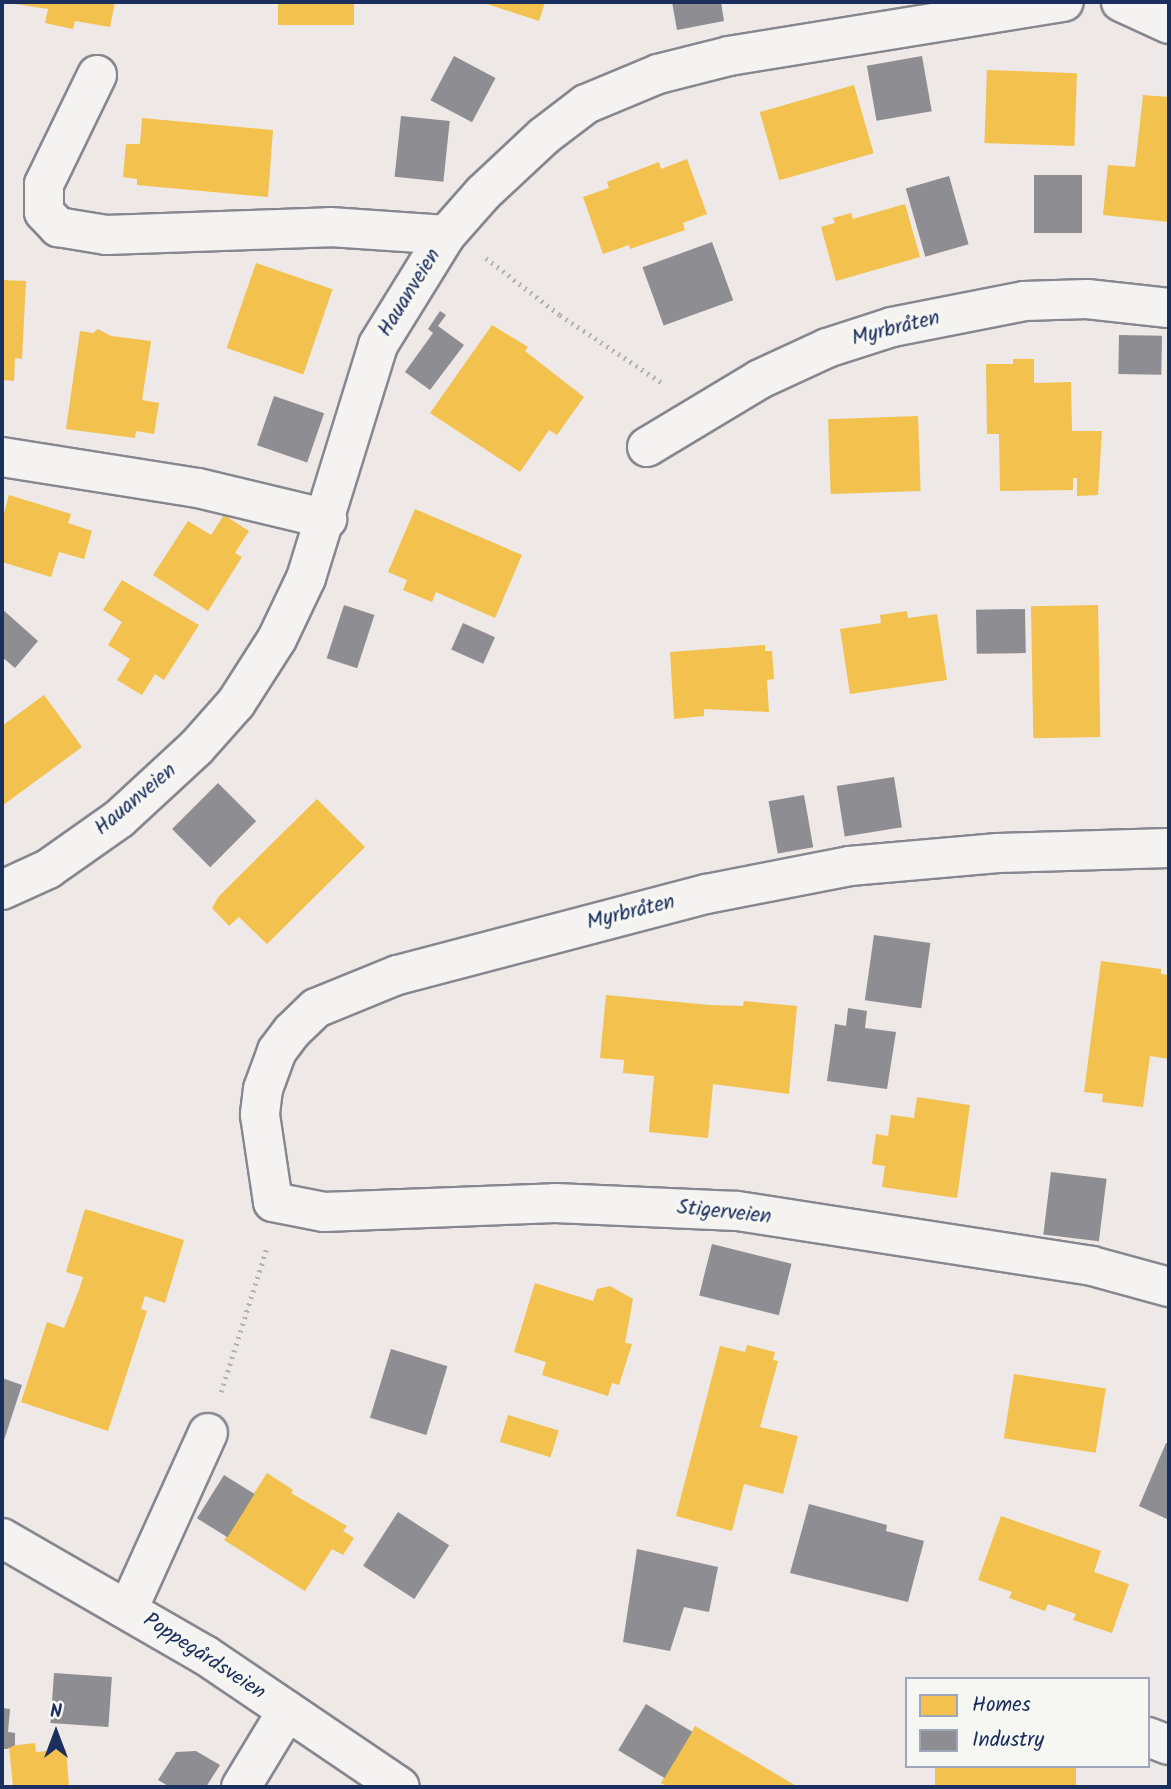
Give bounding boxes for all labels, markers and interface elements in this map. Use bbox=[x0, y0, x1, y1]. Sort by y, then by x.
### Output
street label: Hauanveien bbox=[373, 244, 447, 342]
street label: Myrbråten bbox=[849, 306, 943, 352]
street label: Hauanveien bbox=[90, 759, 182, 841]
street label: Myrbråten bbox=[584, 890, 678, 936]
street label: Stigerveien bbox=[676, 1196, 772, 1230]
street label: Poppegårdsveien bbox=[138, 1608, 270, 1706]
legend bbox=[905, 1677, 1150, 1768]
text: Homes bbox=[972, 1689, 1031, 1722]
text: N bbox=[50, 1697, 62, 1727]
north arrow bbox=[21, 1698, 91, 1768]
text: Industry bbox=[972, 1724, 1044, 1757]

